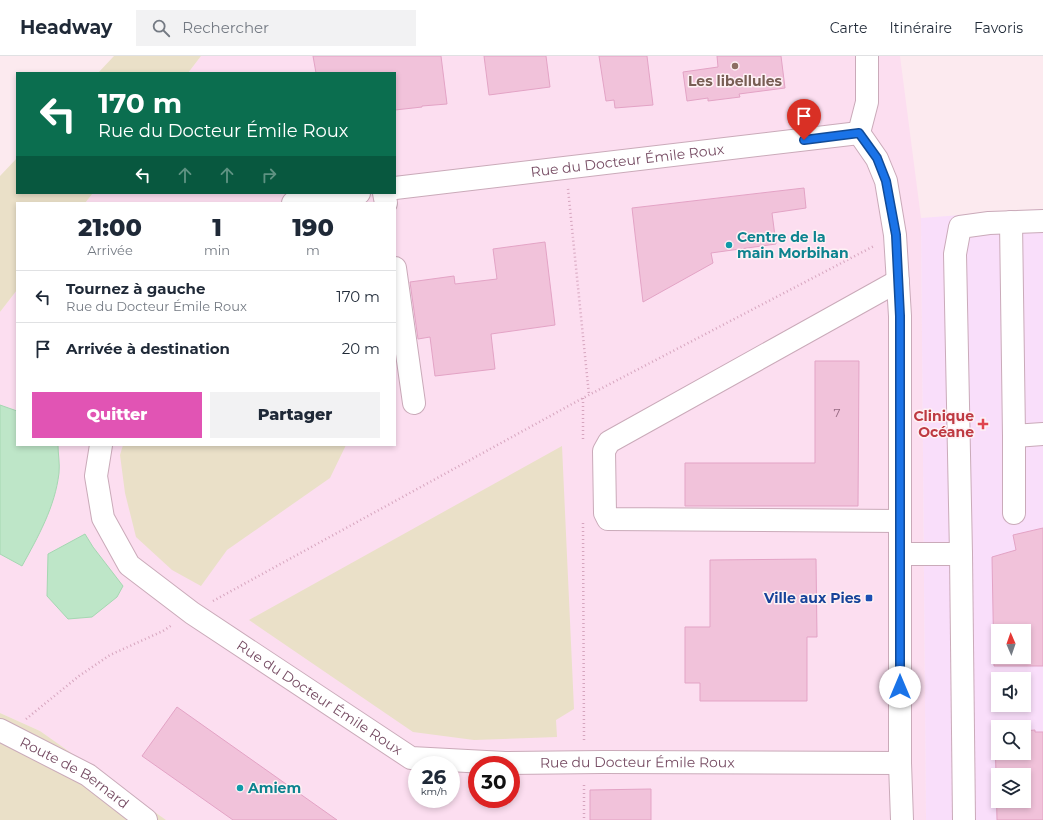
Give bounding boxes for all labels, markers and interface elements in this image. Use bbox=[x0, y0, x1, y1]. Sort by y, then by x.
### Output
search box bbox=[136, 10, 416, 46]
text: Headway bbox=[20, 16, 112, 39]
icon: search bbox=[150, 17, 172, 39]
text: Rechercher bbox=[182, 18, 269, 37]
text: Carte bbox=[830, 19, 867, 37]
text: Itinéraire bbox=[889, 19, 952, 37]
text: Favoris bbox=[974, 19, 1023, 37]
marker: Les libellules bbox=[730, 61, 740, 71]
place label: Les libellules bbox=[688, 72, 783, 90]
text: 170 m bbox=[98, 86, 182, 120]
icon: left bbox=[32, 88, 84, 140]
pin bbox=[787, 99, 821, 140]
icon: arrive bbox=[793, 105, 815, 127]
text: Rue du Docteur Émile Roux bbox=[98, 120, 348, 142]
street label: Rue du Docteur Émile Roux bbox=[530, 140, 726, 181]
icon: left bbox=[132, 164, 154, 186]
icon: ahead bbox=[174, 164, 196, 186]
icon: ahead bbox=[216, 164, 238, 186]
icon: right bbox=[258, 164, 280, 186]
text: 21:00 bbox=[78, 213, 142, 242]
text: 1 bbox=[212, 213, 222, 242]
text: 190 bbox=[292, 213, 334, 242]
place label: Centre de la main Morbihan bbox=[737, 228, 849, 262]
marker: Centre de la main Morbihan bbox=[724, 240, 734, 250]
text: Arrivée bbox=[87, 242, 133, 258]
text: min bbox=[204, 242, 230, 258]
text: m bbox=[306, 242, 320, 258]
text: Tournez à gauche bbox=[66, 279, 205, 298]
icon: left bbox=[32, 286, 54, 308]
text: 170 m bbox=[336, 287, 380, 306]
text: Rue du Docteur Émile Roux bbox=[66, 298, 247, 314]
icon: arrive bbox=[32, 338, 54, 360]
text: Arrivée à destination bbox=[66, 339, 230, 358]
text: 20 m bbox=[342, 339, 380, 358]
button: Quitter bbox=[32, 392, 202, 438]
button: Partager bbox=[210, 392, 380, 438]
house number: 7 bbox=[833, 405, 841, 420]
place label: Clinique Océane bbox=[913, 407, 974, 441]
marker: Clinique Océane bbox=[977, 418, 989, 430]
place label: Ville aux Pies bbox=[763, 589, 862, 607]
marker: Ville aux Pies bbox=[864, 593, 874, 603]
north arrow bbox=[991, 624, 1031, 664]
map controls bbox=[991, 624, 1031, 808]
street label: Rue du Docteur Émile Roux bbox=[233, 636, 406, 759]
position arrow bbox=[879, 666, 921, 708]
button: sound bbox=[991, 672, 1031, 712]
button: search bbox=[991, 720, 1031, 760]
street label: Route de Bernard bbox=[17, 733, 133, 812]
street label: Rue du Docteur Émile Roux bbox=[540, 753, 735, 772]
speed limit sign: 30 bbox=[468, 756, 520, 808]
text: 26 bbox=[422, 765, 446, 789]
button: layers bbox=[991, 768, 1031, 808]
place label: Amiem bbox=[247, 779, 301, 797]
marker: Amiem bbox=[235, 783, 245, 793]
text: km/h bbox=[421, 785, 447, 798]

